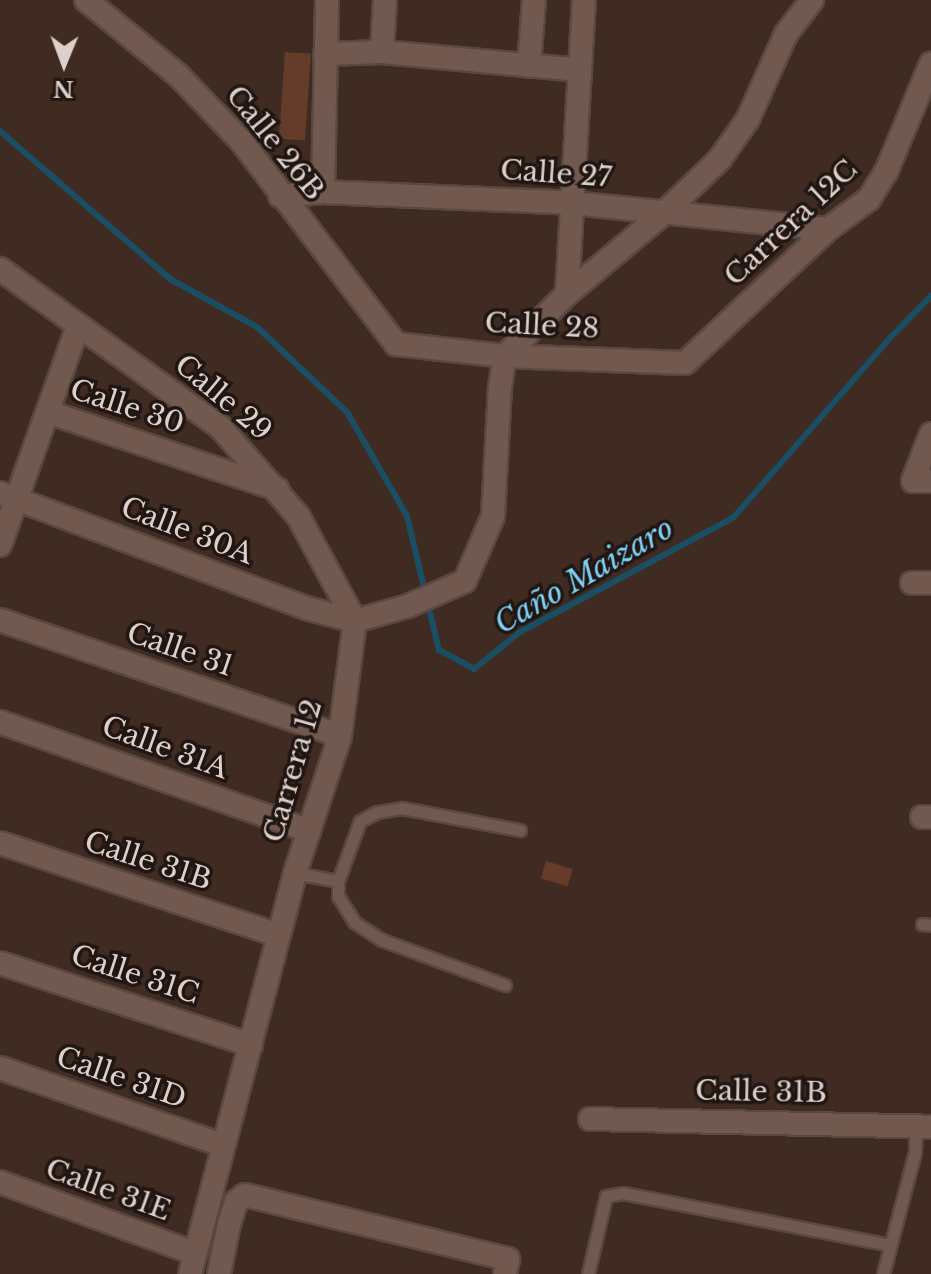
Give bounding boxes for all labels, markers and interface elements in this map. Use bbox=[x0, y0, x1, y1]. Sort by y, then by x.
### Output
north arrow bbox=[24, 24, 104, 104]
text: N bbox=[53, 75, 74, 102]
street label: Calle 26B bbox=[219, 79, 331, 207]
street label: Calle 27 bbox=[499, 153, 613, 195]
street label: Carrera 12C bbox=[718, 153, 864, 293]
street label: Calle 28 bbox=[484, 306, 600, 346]
street label: Calle 29 bbox=[168, 348, 278, 448]
street label: Calle 30 bbox=[66, 373, 188, 441]
street label: Calle 30A bbox=[116, 490, 258, 572]
water label: Caño Maizaro bbox=[488, 510, 680, 642]
street label: Calle 31 bbox=[123, 616, 237, 684]
street label: Carrera 12 bbox=[257, 696, 329, 846]
street label: Calle 31A bbox=[97, 710, 233, 786]
street label: Calle 31B bbox=[80, 825, 216, 897]
street label: Calle 31C bbox=[67, 939, 203, 1011]
street label: Calle 31D bbox=[52, 1040, 190, 1116]
street label: Calle 31B bbox=[695, 1074, 827, 1110]
street label: Calle 31E bbox=[41, 1152, 175, 1228]

